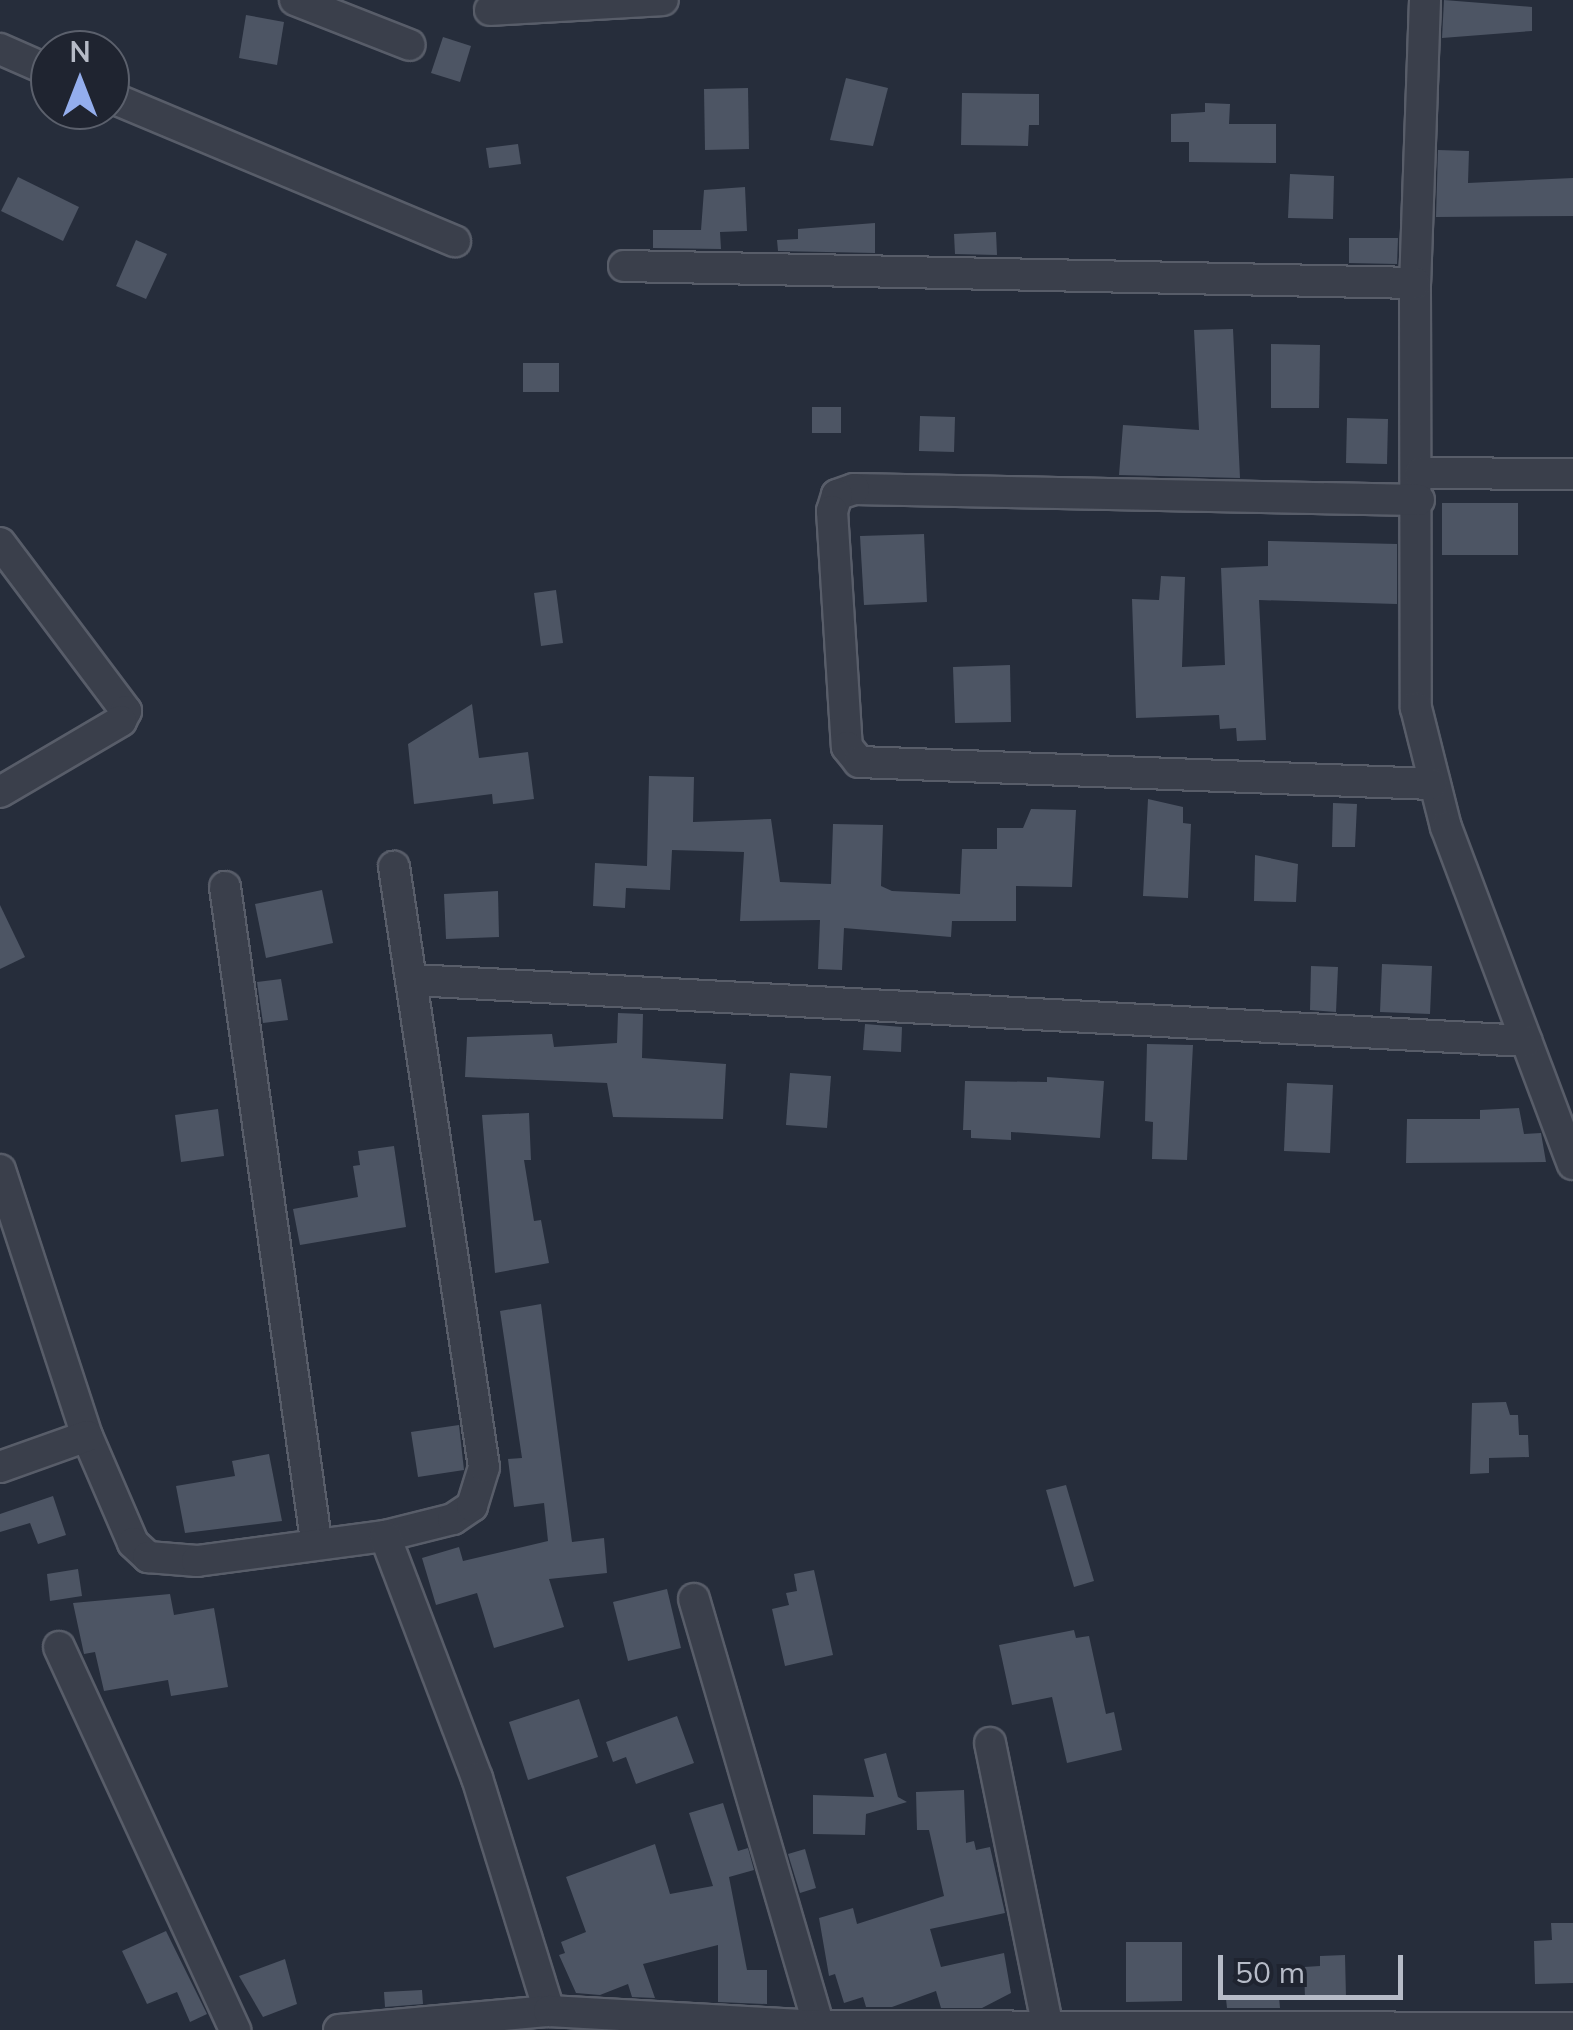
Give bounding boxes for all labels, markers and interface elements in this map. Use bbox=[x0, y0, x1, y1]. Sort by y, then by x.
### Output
north arrow bbox=[30, 30, 130, 130]
text: N bbox=[69, 34, 91, 69]
scale bar bbox=[1223, 1935, 1408, 1997]
text: 50 m bbox=[1235, 1953, 1305, 1991]

